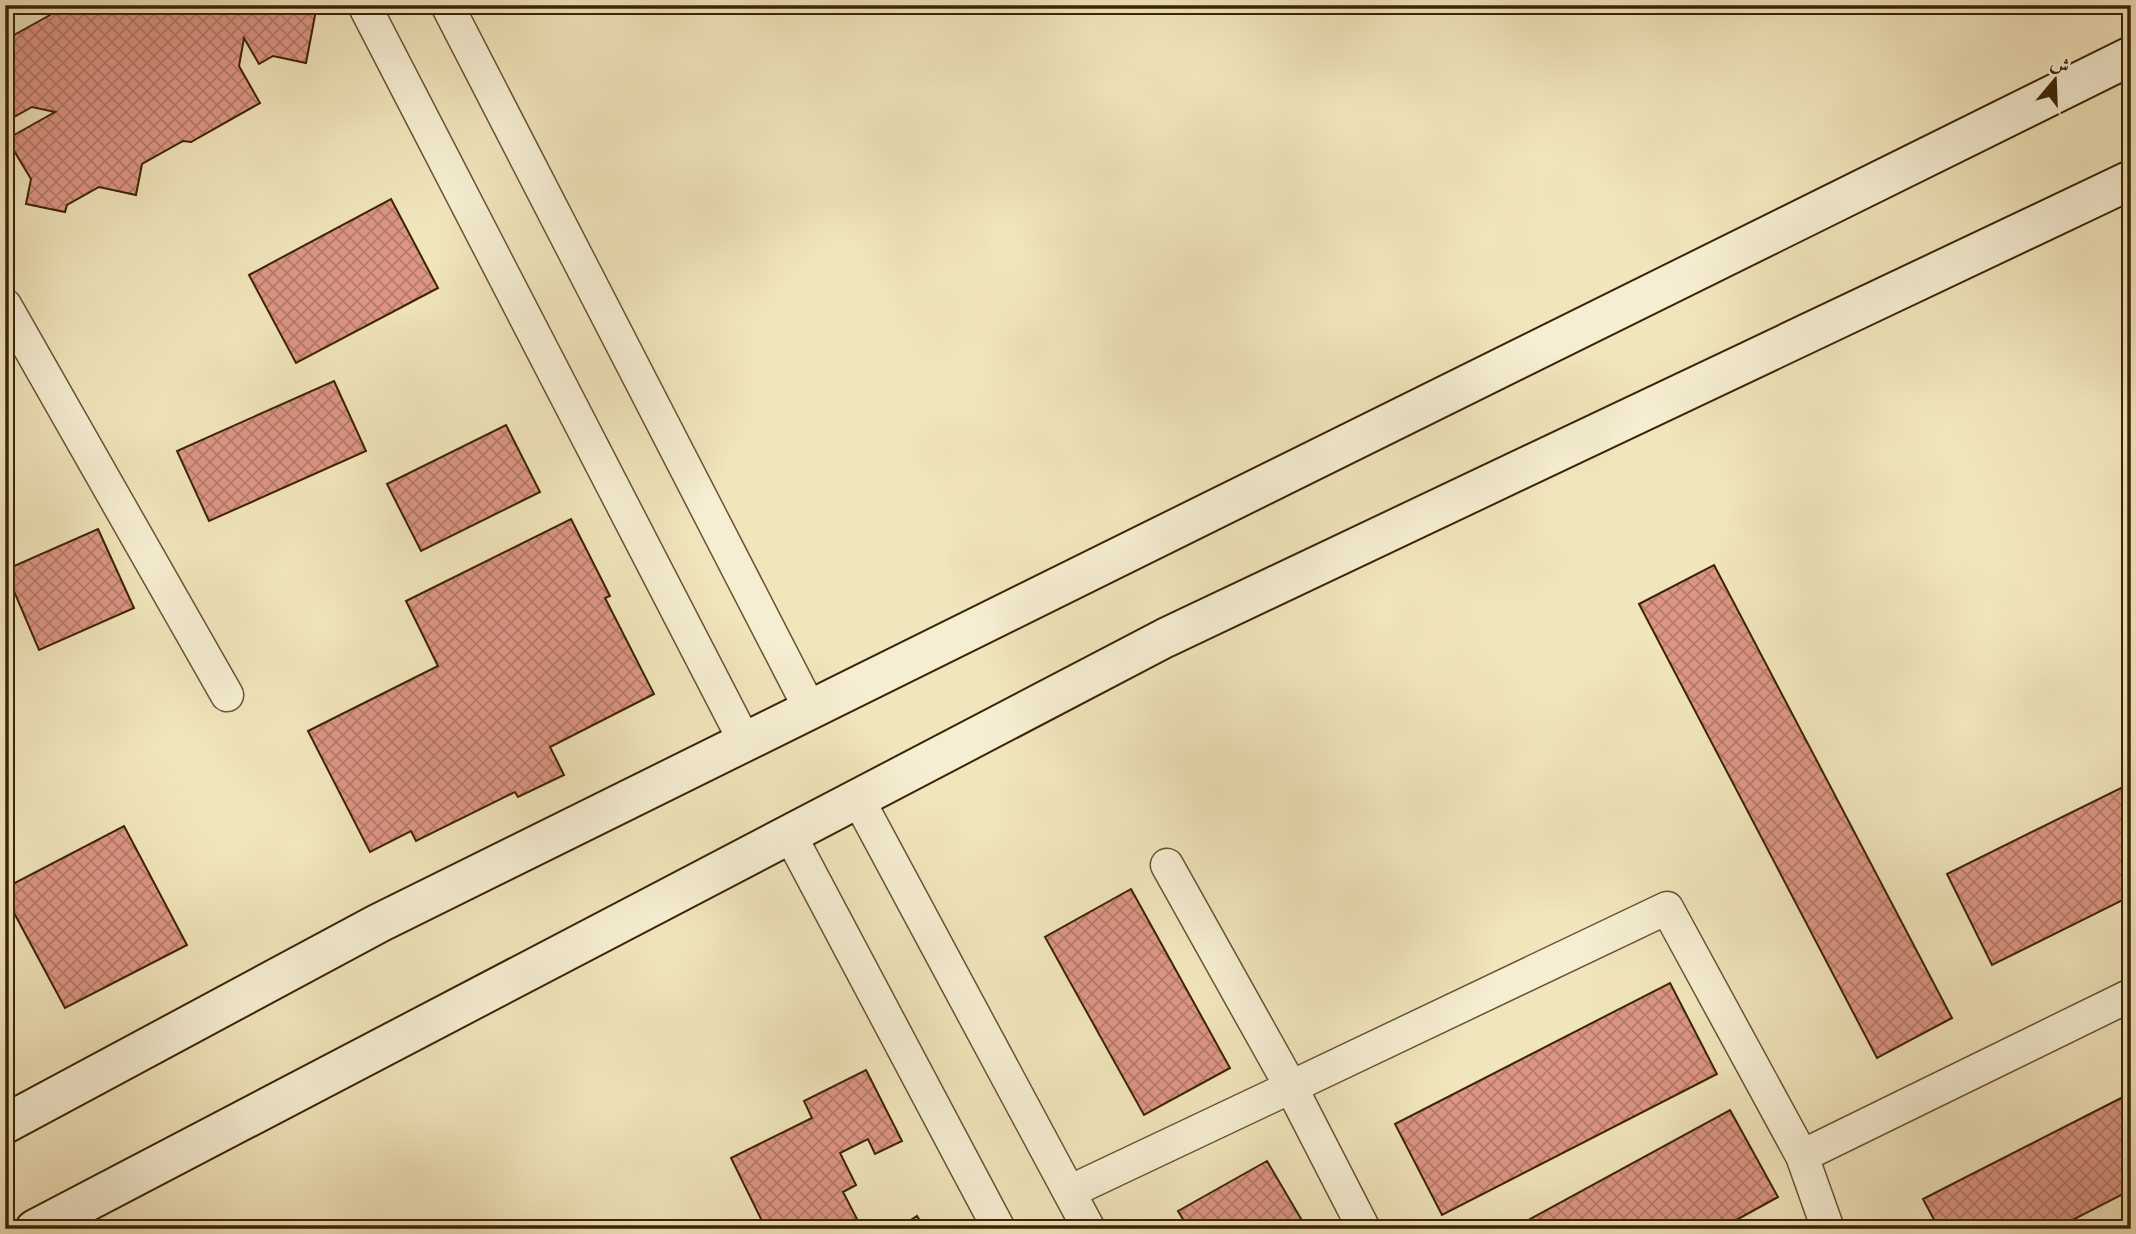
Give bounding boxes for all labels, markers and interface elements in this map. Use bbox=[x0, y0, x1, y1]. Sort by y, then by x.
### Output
north arrow bbox=[2021, 46, 2090, 116]
text: ش bbox=[2047, 50, 2073, 79]

